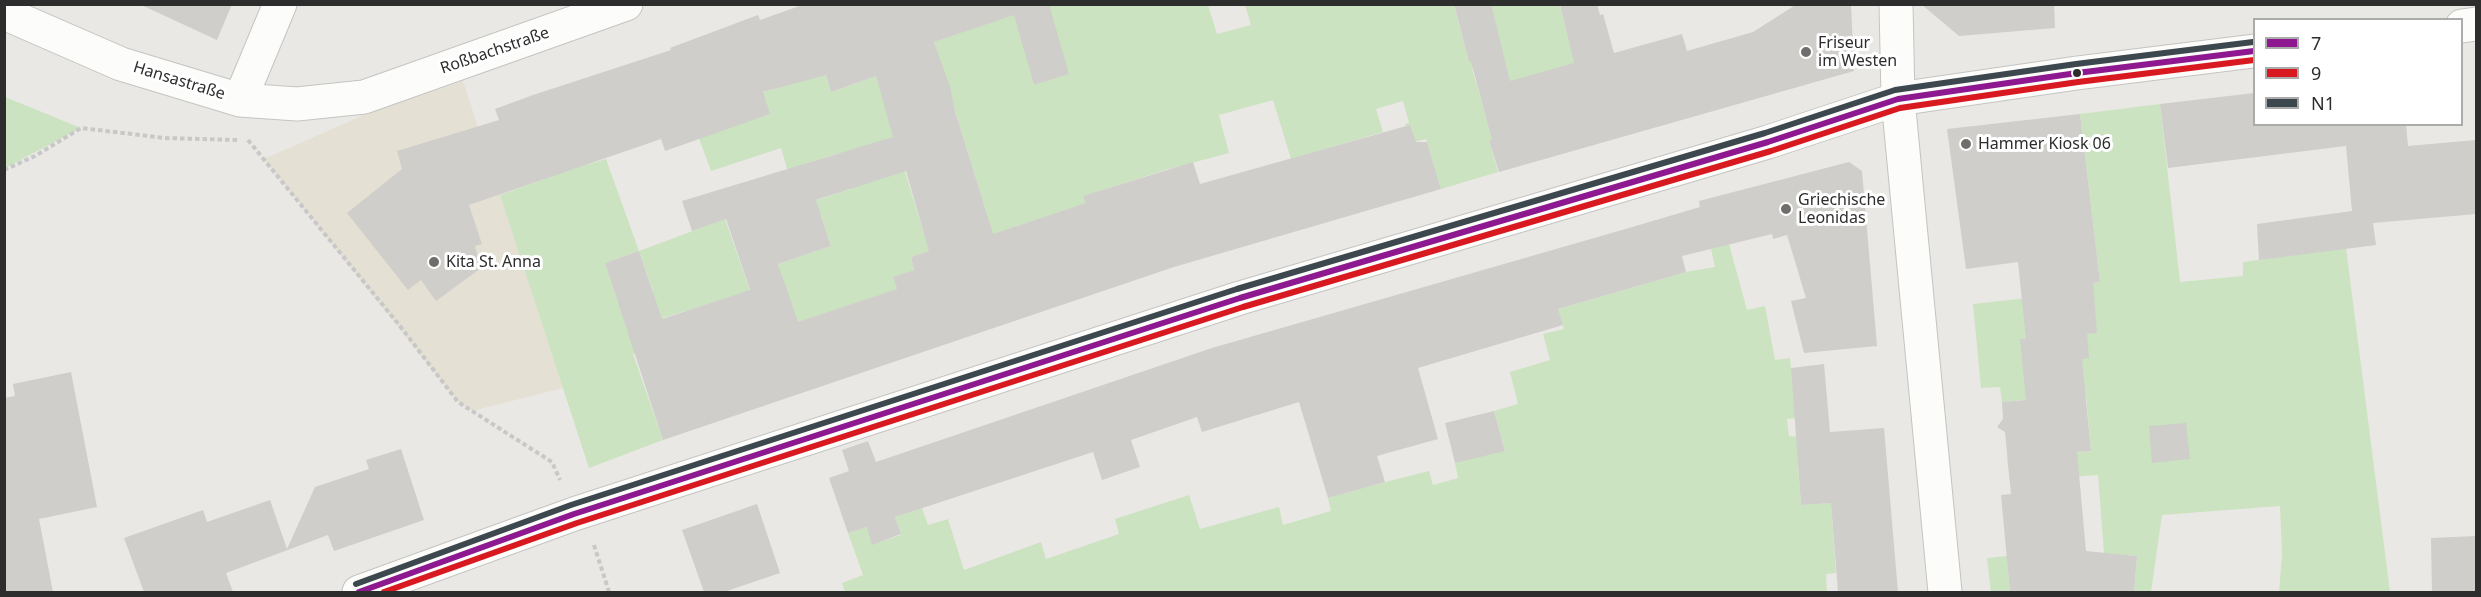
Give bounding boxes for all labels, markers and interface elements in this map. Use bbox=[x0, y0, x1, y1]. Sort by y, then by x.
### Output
legend bbox=[2253, 18, 2463, 126]
street label: Roßbachstraße bbox=[438, 23, 552, 79]
text: 7 bbox=[2311, 31, 2321, 55]
place label: Friseur im Westen bbox=[1818, 33, 1897, 71]
marker: Friseur im Westen bbox=[1799, 45, 1813, 59]
street label: Hansastraße bbox=[131, 58, 227, 104]
text: 9 bbox=[2311, 61, 2321, 85]
unlabelled marker bbox=[2071, 67, 2083, 79]
text: N1 bbox=[2311, 91, 2335, 115]
place label: Hammer Kiosk 06 bbox=[1978, 134, 2111, 154]
marker: Hammer Kiosk 06 bbox=[1959, 137, 1973, 151]
place label: Griechische Leonidas bbox=[1798, 190, 1885, 228]
marker: Griechische Leonidas bbox=[1779, 202, 1793, 216]
place label: Kita St. Anna bbox=[446, 252, 541, 272]
marker: Kita St. Anna bbox=[427, 255, 441, 269]

